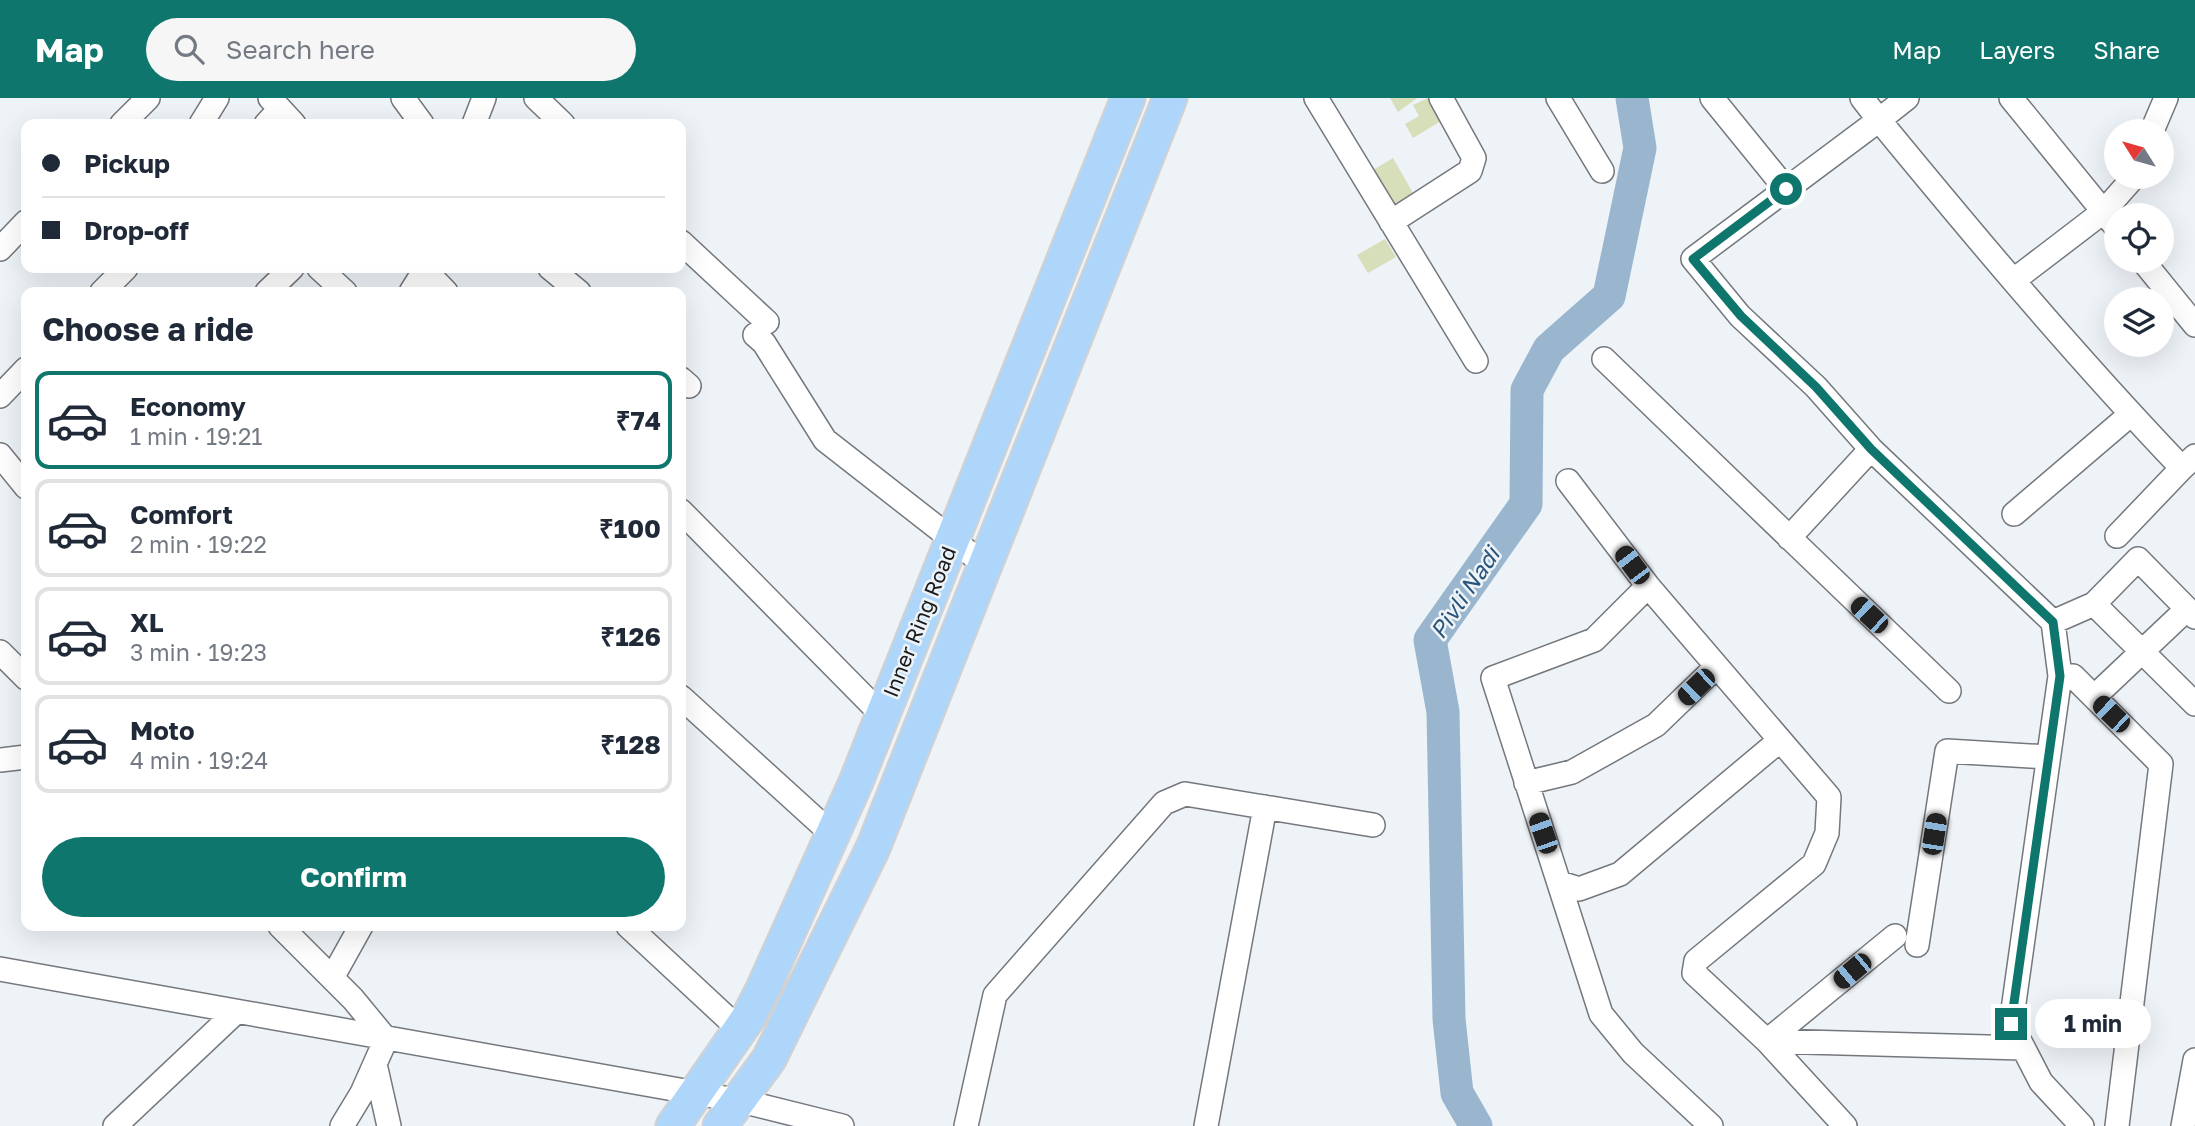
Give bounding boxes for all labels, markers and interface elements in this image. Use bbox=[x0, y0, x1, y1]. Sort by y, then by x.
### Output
search box bbox=[146, 18, 636, 81]
text: Map bbox=[35, 30, 104, 69]
icon: search bbox=[170, 30, 208, 68]
text: Search here bbox=[226, 34, 375, 65]
text: Map bbox=[1892, 35, 1941, 64]
text: Layers bbox=[1979, 35, 2055, 64]
text: Share bbox=[2093, 35, 2160, 64]
north arrow bbox=[2104, 119, 2174, 189]
map controls bbox=[2104, 119, 2174, 357]
text: Pickup bbox=[84, 148, 170, 179]
route start bbox=[1770, 173, 1802, 205]
button: locate bbox=[2104, 203, 2174, 273]
text: Drop-off bbox=[84, 215, 189, 246]
button: layers bbox=[2104, 287, 2174, 357]
text: Choose a ride bbox=[42, 310, 254, 348]
icon: car bbox=[46, 389, 109, 452]
text: Economy bbox=[130, 391, 246, 422]
text: ₹74 bbox=[616, 405, 661, 436]
text: 1 min · 19:21 bbox=[130, 422, 262, 450]
icon: car bbox=[46, 497, 109, 560]
text: Comfort bbox=[130, 499, 233, 530]
text: ₹100 bbox=[599, 513, 661, 544]
text: 2 min · 19:22 bbox=[130, 530, 267, 558]
water label: Pivli Nadi bbox=[1423, 539, 1506, 643]
street label: Inner Ring Road bbox=[877, 542, 961, 701]
car bbox=[1611, 542, 1654, 588]
car bbox=[1847, 593, 1892, 637]
icon: car bbox=[46, 605, 109, 668]
text: XL bbox=[130, 607, 164, 638]
text: ₹126 bbox=[600, 621, 661, 652]
text: 3 min · 19:23 bbox=[130, 638, 267, 666]
car bbox=[1674, 665, 1719, 709]
car bbox=[2089, 692, 2134, 736]
icon: car bbox=[46, 713, 109, 776]
text: Moto bbox=[130, 715, 195, 746]
text: ₹128 bbox=[600, 729, 661, 760]
text: 4 min · 19:24 bbox=[130, 746, 268, 774]
car bbox=[1527, 810, 1560, 856]
car bbox=[1921, 812, 1948, 856]
button: Confirm bbox=[42, 837, 665, 917]
car bbox=[1830, 949, 1875, 993]
callout: 1 min bbox=[2036, 1000, 2151, 1048]
route end bbox=[1995, 1008, 2027, 1040]
text: 1 min bbox=[2064, 1009, 2122, 1037]

